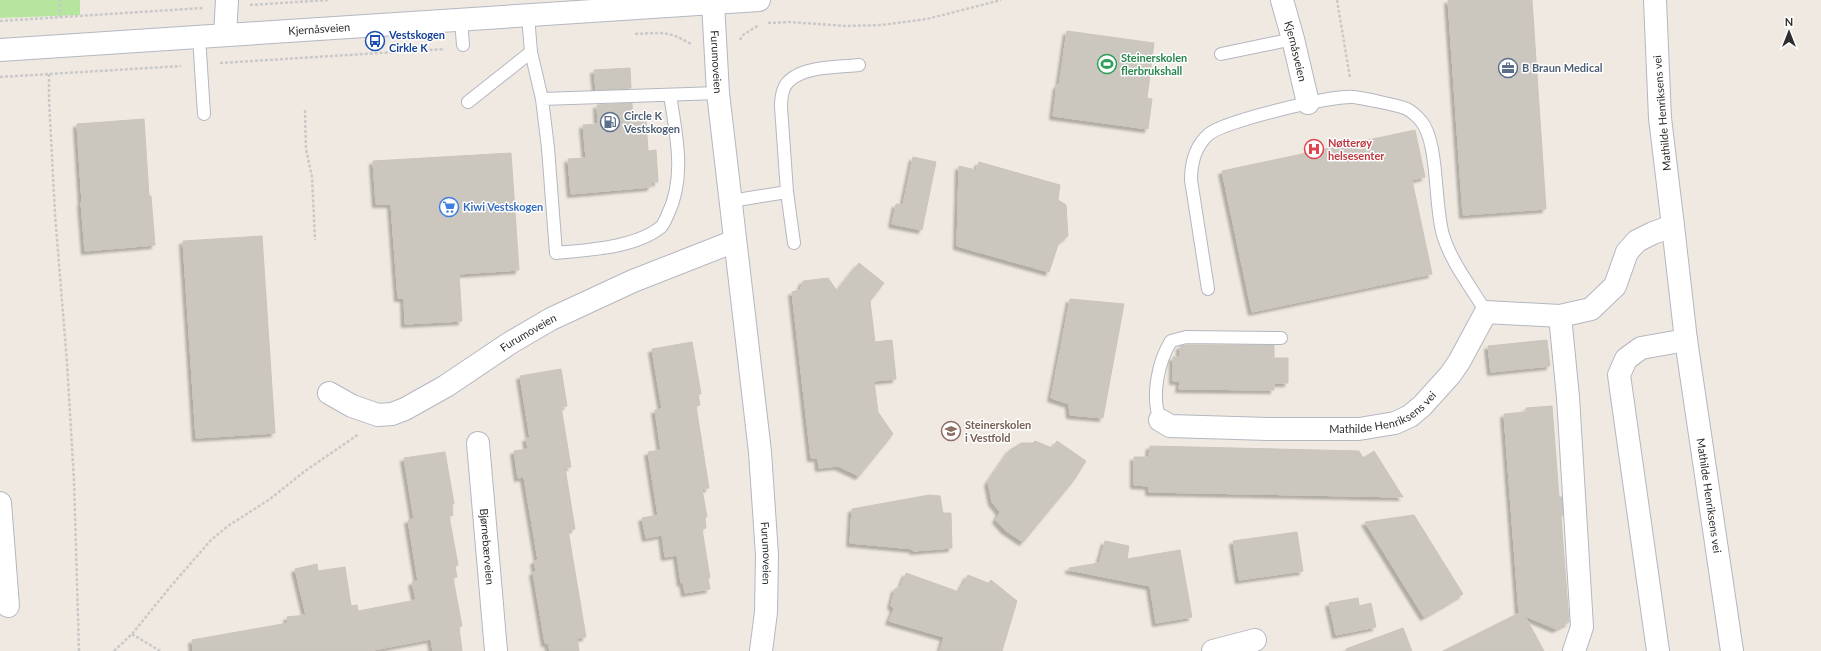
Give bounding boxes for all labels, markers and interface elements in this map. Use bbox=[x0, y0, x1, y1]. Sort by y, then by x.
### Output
north arrow bbox=[1769, 12, 1809, 52]
text: N bbox=[1785, 15, 1793, 28]
street label: Kjernåsveien bbox=[1282, 19, 1310, 83]
street label: Kjernåsveien bbox=[288, 20, 351, 37]
place label: Vestskogen Cirkle K bbox=[388, 28, 445, 54]
bus stop icon: Vestskogen Cirkle K bbox=[364, 30, 386, 52]
street label: Furumoveien bbox=[709, 30, 725, 94]
place label: Steinerskolen flerbrukshall bbox=[1121, 51, 1187, 77]
sports icon: Steinerskolen flerbrukshall bbox=[1096, 53, 1118, 75]
street label: Mathilde Henriksens vei bbox=[1650, 54, 1673, 171]
office icon: B Braun Medical bbox=[1497, 57, 1519, 79]
place label: B Braun Medical bbox=[1522, 61, 1603, 74]
place label: Circle K Vestskogen bbox=[623, 109, 680, 135]
fuel station icon: Circle K Vestskogen bbox=[599, 111, 621, 133]
place label: Nøtterøy helsesenter bbox=[1328, 136, 1385, 162]
hospital icon: Nøtterøy helsesenter bbox=[1303, 138, 1325, 160]
supermarket icon: Kiwi Vestskogen bbox=[438, 196, 460, 218]
place label: Kiwi Vestskogen bbox=[463, 200, 543, 213]
street label: Furumoveien bbox=[497, 311, 558, 354]
street label: Mathilde Henriksens vei bbox=[1329, 388, 1439, 435]
place label: Steinerskolen i Vestfold bbox=[965, 418, 1031, 444]
school or university icon: Steinerskolen i Vestfold bbox=[940, 420, 962, 442]
street label: Mathilde Henriksens vei bbox=[1695, 437, 1724, 554]
street label: Bjørnebærveien bbox=[478, 508, 497, 585]
street label: Furumoveien bbox=[759, 521, 774, 585]

